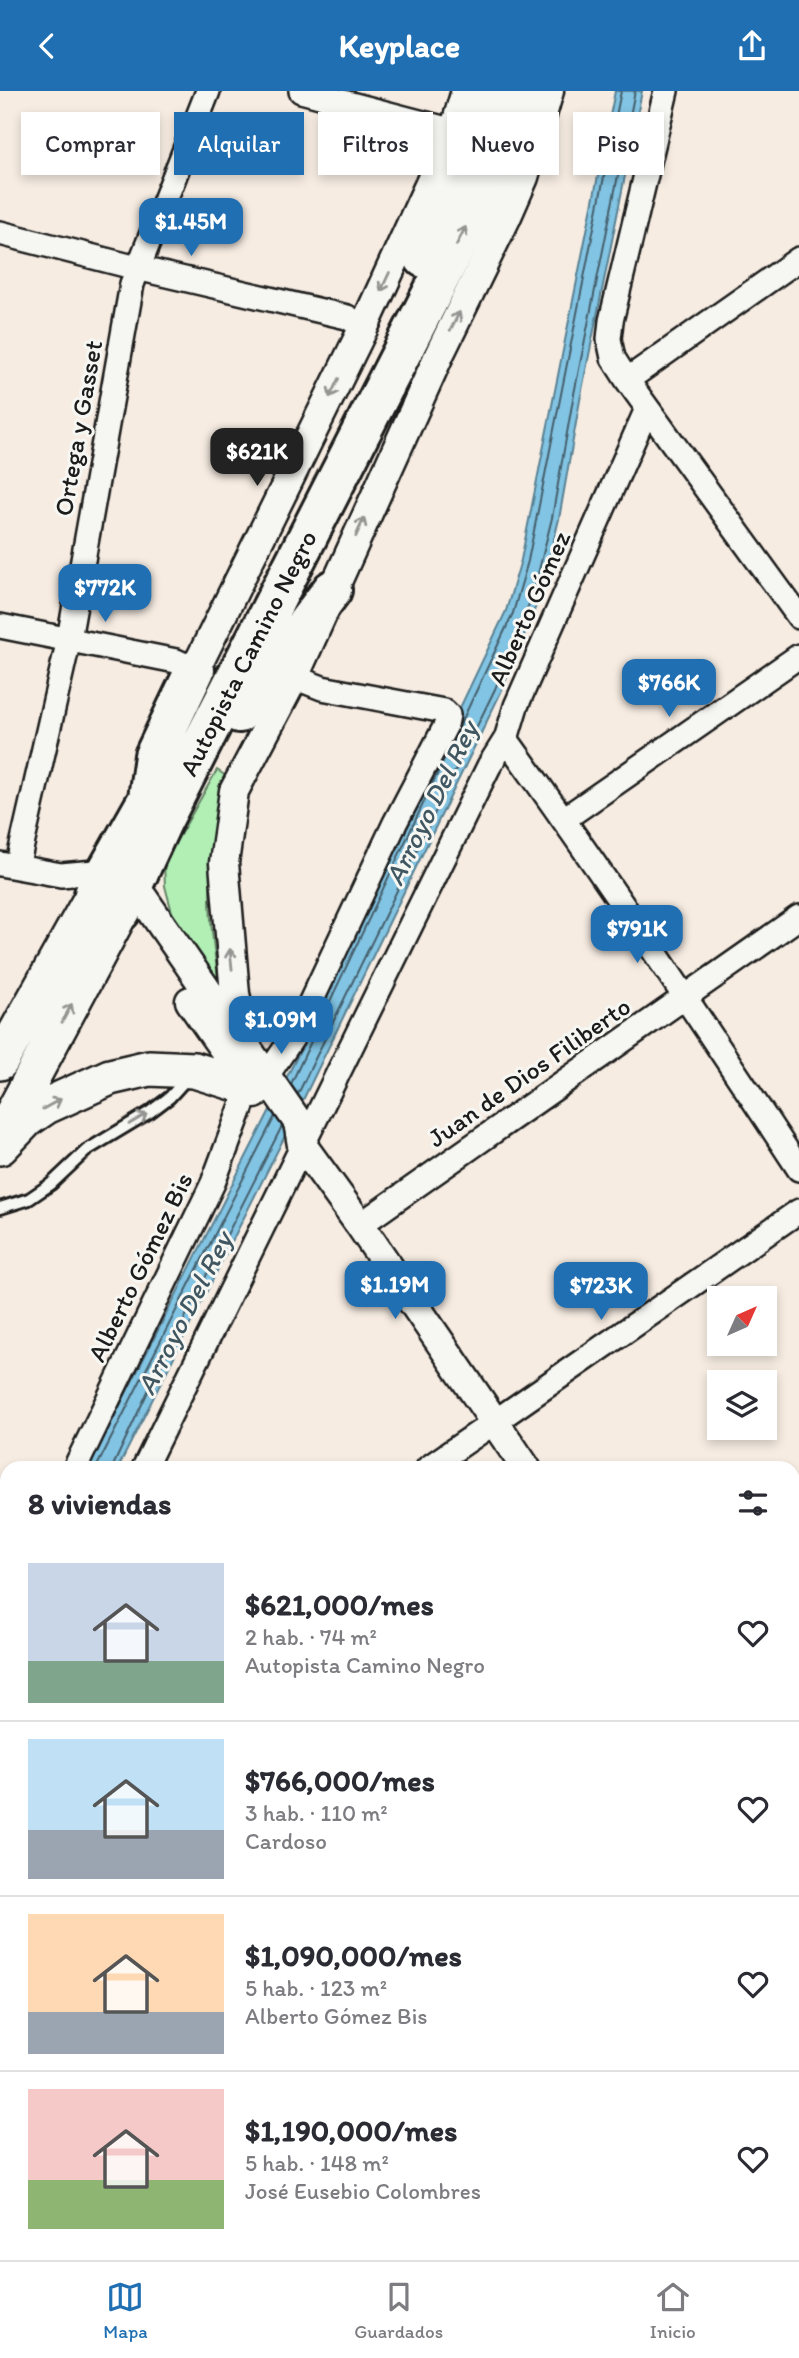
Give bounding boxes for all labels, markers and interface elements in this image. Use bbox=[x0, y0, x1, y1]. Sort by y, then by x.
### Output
icon: back bbox=[28, 27, 66, 65]
text: Keyplace bbox=[339, 27, 460, 65]
icon: share bbox=[733, 27, 771, 65]
chip: Comprar bbox=[21, 112, 160, 175]
chip: Alquilar bbox=[174, 112, 304, 175]
chip: Filtros bbox=[318, 112, 433, 175]
chip: Nuevo bbox=[447, 112, 559, 175]
chip: Piso bbox=[573, 112, 664, 175]
pin: $1.45M bbox=[134, 199, 248, 258]
text: $1.45M bbox=[155, 207, 227, 235]
one-way arrow bbox=[455, 226, 469, 247]
one-way arrow bbox=[378, 271, 391, 292]
one-way arrow bbox=[449, 311, 463, 332]
street label: Ortega y Gasset bbox=[47, 337, 109, 519]
one-way arrow bbox=[327, 377, 340, 398]
pin: $621K bbox=[208, 429, 306, 488]
text: $621K bbox=[226, 437, 288, 465]
one-way arrow bbox=[354, 517, 367, 538]
street label: Autopista Camino Negro bbox=[172, 525, 324, 781]
street label: Alberto Gómez bbox=[481, 526, 577, 690]
pin: $772K bbox=[56, 565, 154, 624]
text: $772K bbox=[74, 573, 136, 601]
pin: $766K bbox=[620, 659, 718, 719]
text: $766K bbox=[638, 668, 700, 696]
water label: Arroyo Del Rey bbox=[377, 713, 487, 890]
pin: $791K bbox=[588, 905, 686, 965]
text: $791K bbox=[607, 914, 667, 942]
one-way arrow bbox=[225, 948, 238, 971]
street label: Juan de Dios Filiberto bbox=[421, 990, 637, 1154]
pin: $1.09M bbox=[224, 997, 338, 1056]
one-way arrow bbox=[61, 1003, 74, 1024]
text: $1.09M bbox=[245, 1005, 317, 1033]
one-way arrow bbox=[41, 1096, 62, 1110]
one-way arrow bbox=[128, 1112, 148, 1126]
street label: Alberto Gómez Bis bbox=[80, 1167, 200, 1367]
water label: Arroyo Del Rey bbox=[128, 1224, 241, 1400]
pin: $1.19M bbox=[338, 1261, 452, 1321]
pin: $723K bbox=[552, 1263, 650, 1322]
text: $1.19M bbox=[361, 1270, 429, 1298]
text: $723K bbox=[570, 1271, 632, 1299]
north arrow bbox=[707, 1286, 777, 1356]
map controls bbox=[707, 1286, 777, 1440]
button: layers bbox=[707, 1370, 777, 1440]
icon: filters bbox=[734, 1484, 772, 1522]
text: 8 viviendas bbox=[28, 1485, 171, 1522]
text: $621,000/mes bbox=[245, 1586, 434, 1623]
icon: home bbox=[84, 1591, 168, 1675]
icon: heart bbox=[734, 1614, 772, 1652]
text: 2 hab. · 74 m² bbox=[245, 1623, 377, 1651]
text: Autopista Camino Negro bbox=[245, 1651, 485, 1679]
text: $766,000/mes bbox=[245, 1762, 435, 1799]
icon: home bbox=[84, 1767, 168, 1851]
icon: heart bbox=[734, 1790, 772, 1828]
text: 3 hab. · 110 m² bbox=[245, 1799, 388, 1827]
text: Cardoso bbox=[245, 1827, 327, 1855]
text: $1,090,000/mes bbox=[245, 1937, 462, 1974]
icon: home bbox=[84, 1942, 168, 2026]
icon: heart bbox=[734, 1965, 772, 2003]
text: 5 hab. · 123 m² bbox=[245, 1974, 387, 2002]
text: Alberto Gómez Bis bbox=[245, 2002, 428, 2030]
text: $1,190,000/mes bbox=[245, 2112, 457, 2149]
icon: home bbox=[84, 2117, 168, 2201]
icon: heart bbox=[734, 2140, 772, 2178]
text: 5 hab. · 148 m² bbox=[245, 2149, 389, 2177]
text: José Eusebio Colombres bbox=[245, 2177, 481, 2205]
tab: Mapa bbox=[103, 2278, 148, 2343]
tab: Guardados bbox=[354, 2278, 443, 2343]
tab: Inicio bbox=[650, 2278, 696, 2343]

